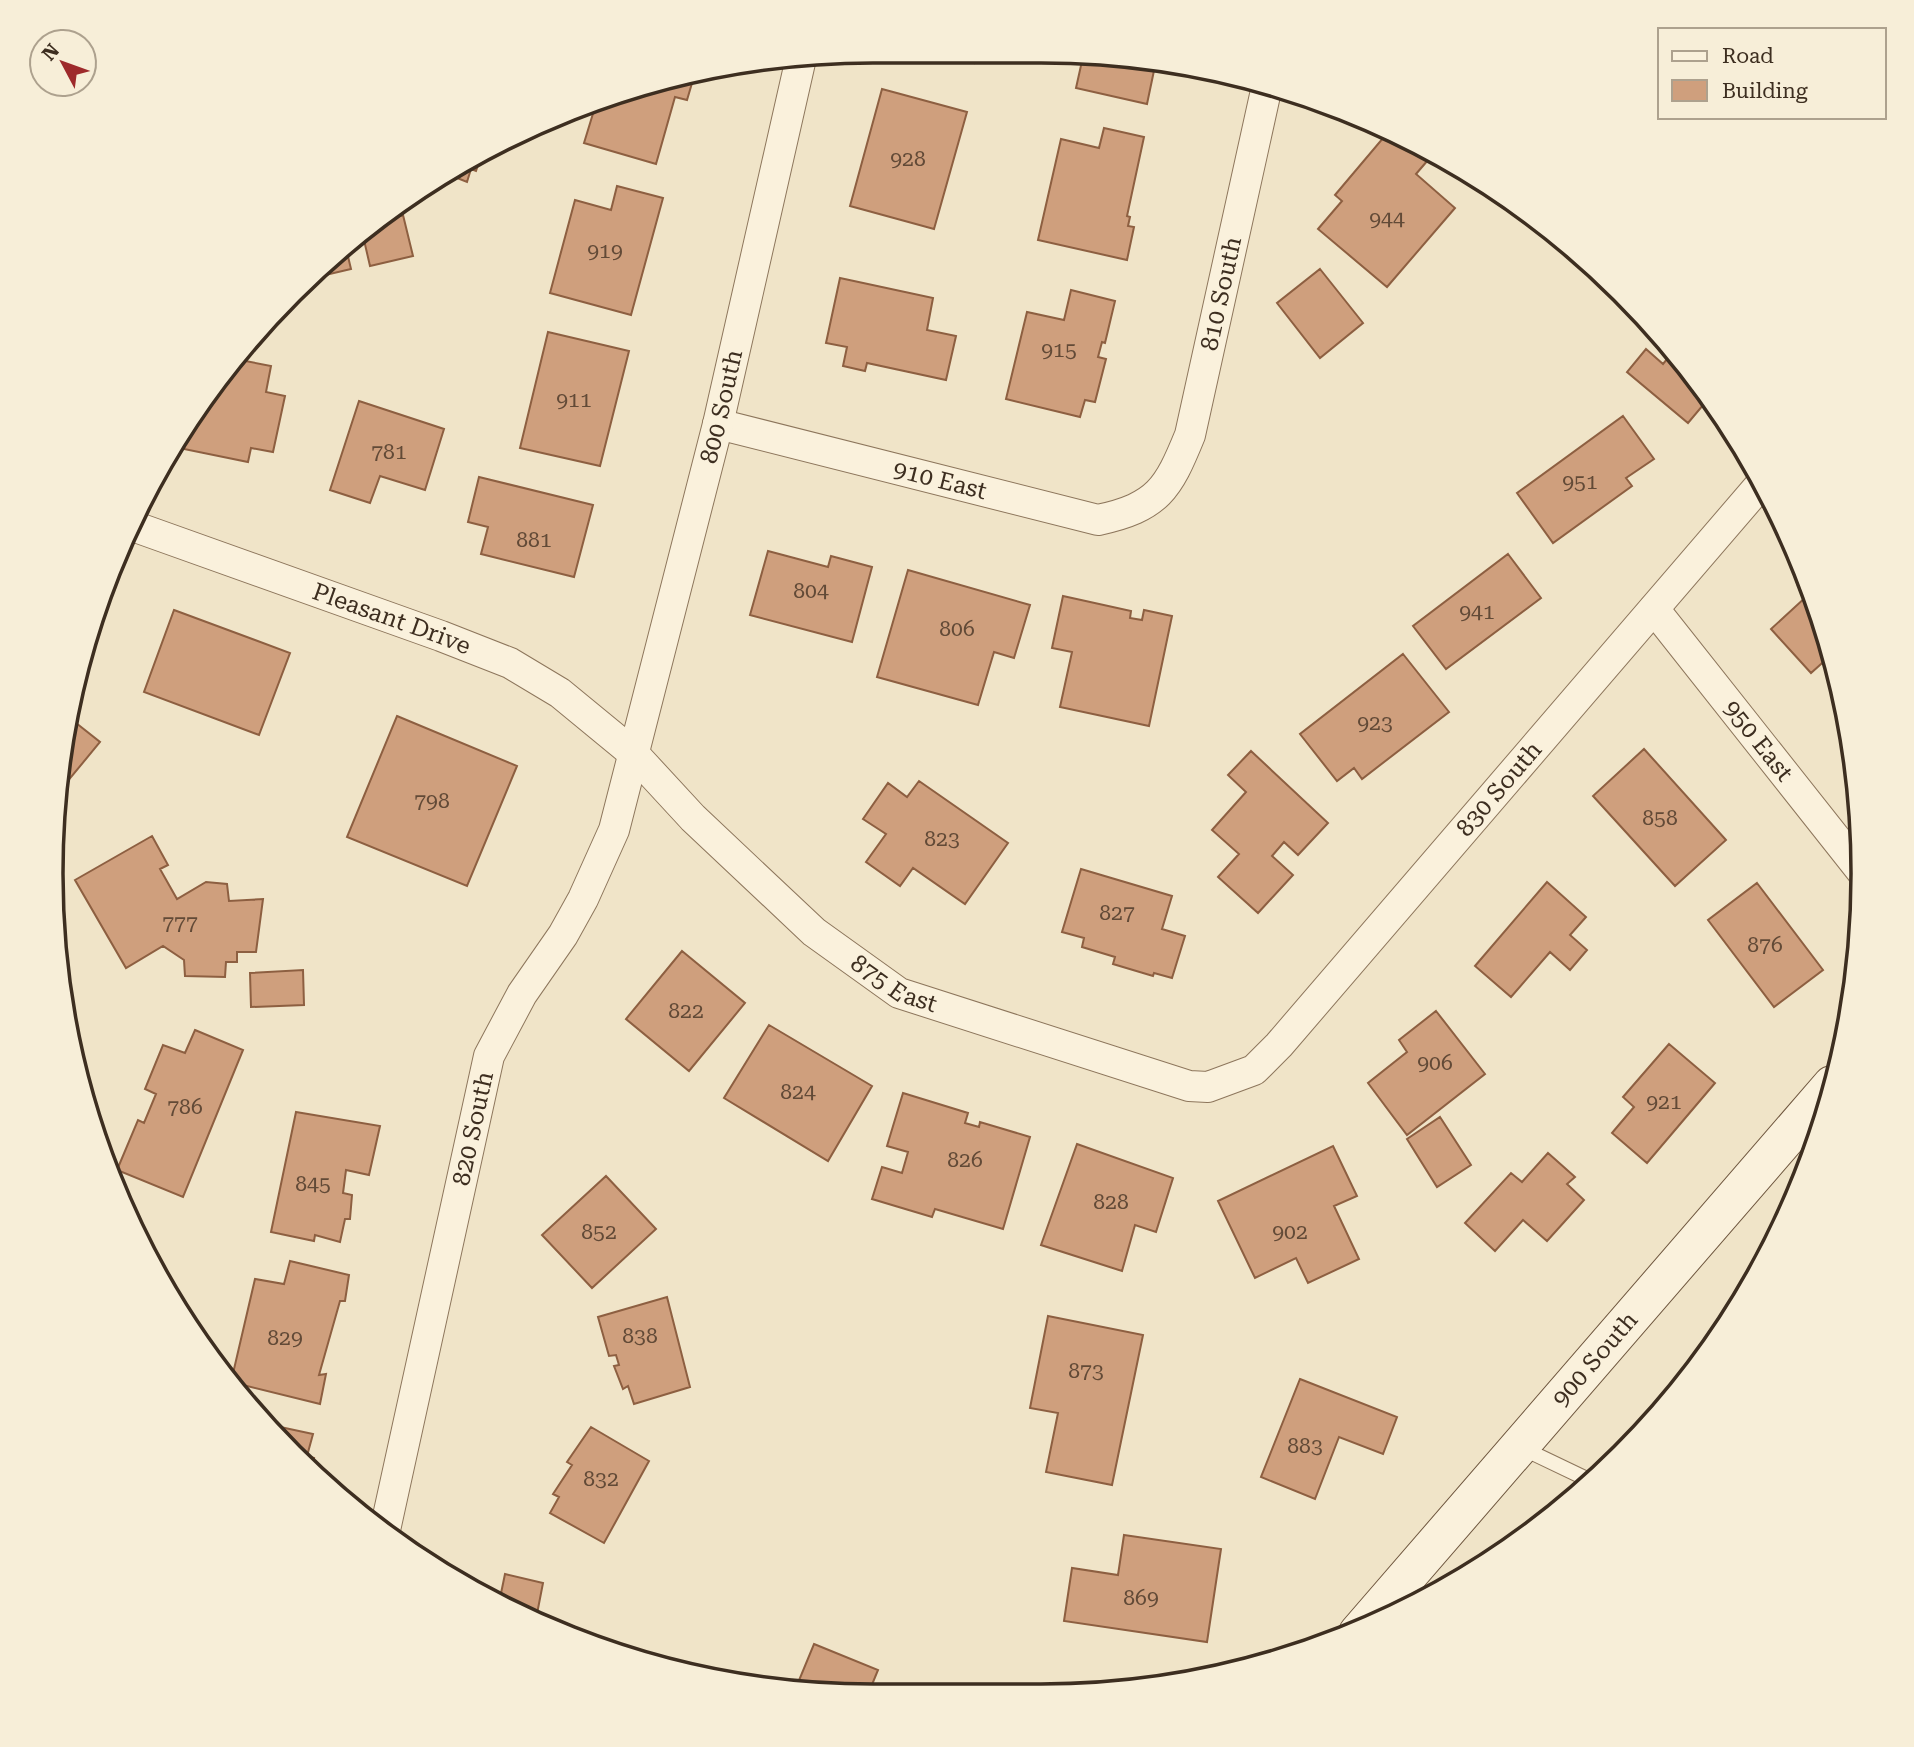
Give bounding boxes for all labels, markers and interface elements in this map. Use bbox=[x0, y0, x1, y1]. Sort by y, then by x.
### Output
north arrow bbox=[28, 28, 98, 98]
legend bbox=[1658, 28, 1886, 119]
text: N bbox=[37, 39, 64, 65]
text: Road bbox=[1722, 44, 1774, 68]
text: Building bbox=[1722, 79, 1808, 103]
house number: 928 bbox=[890, 147, 926, 171]
house number: 944 bbox=[1369, 207, 1405, 231]
street label: 810 South bbox=[1195, 234, 1247, 353]
house number: 919 bbox=[587, 239, 623, 263]
house number: 915 bbox=[1041, 338, 1077, 362]
street label: 800 South bbox=[694, 347, 748, 466]
house number: 911 bbox=[556, 388, 592, 412]
house number: 781 bbox=[371, 440, 407, 464]
street label: 910 East bbox=[890, 455, 990, 505]
house number: 951 bbox=[1562, 470, 1598, 494]
house number: 881 bbox=[516, 528, 552, 552]
street label: Pleasant Drive bbox=[309, 577, 475, 660]
house number: 804 bbox=[793, 579, 829, 603]
house number: 941 bbox=[1459, 600, 1495, 624]
house number: 806 bbox=[939, 617, 975, 641]
street label: 950 East bbox=[1718, 695, 1799, 787]
house number: 923 bbox=[1357, 711, 1393, 735]
street label: 830 South bbox=[1451, 736, 1547, 842]
house number: 798 bbox=[414, 789, 450, 813]
house number: 858 bbox=[1642, 806, 1678, 830]
house number: 823 bbox=[924, 827, 960, 851]
house number: 827 bbox=[1099, 901, 1135, 925]
house number: 777 bbox=[162, 911, 198, 935]
house number: 876 bbox=[1747, 933, 1783, 957]
street label: 875 East bbox=[845, 949, 941, 1018]
house number: 822 bbox=[668, 999, 704, 1023]
house number: 906 bbox=[1417, 1051, 1453, 1075]
street label: 820 South bbox=[447, 1069, 499, 1188]
house number: 824 bbox=[780, 1080, 816, 1104]
house number: 921 bbox=[1646, 1090, 1682, 1114]
house number: 786 bbox=[167, 1095, 203, 1119]
house number: 826 bbox=[947, 1148, 983, 1172]
house number: 845 bbox=[295, 1172, 331, 1196]
house number: 828 bbox=[1093, 1190, 1129, 1214]
house number: 852 bbox=[581, 1220, 617, 1244]
house number: 902 bbox=[1272, 1220, 1308, 1244]
street label: 900 South bbox=[1546, 1306, 1643, 1412]
house number: 838 bbox=[622, 1324, 658, 1348]
house number: 829 bbox=[267, 1326, 303, 1350]
house number: 873 bbox=[1068, 1359, 1104, 1383]
house number: 883 bbox=[1287, 1434, 1323, 1458]
house number: 832 bbox=[583, 1467, 619, 1491]
house number: 869 bbox=[1123, 1586, 1159, 1610]

